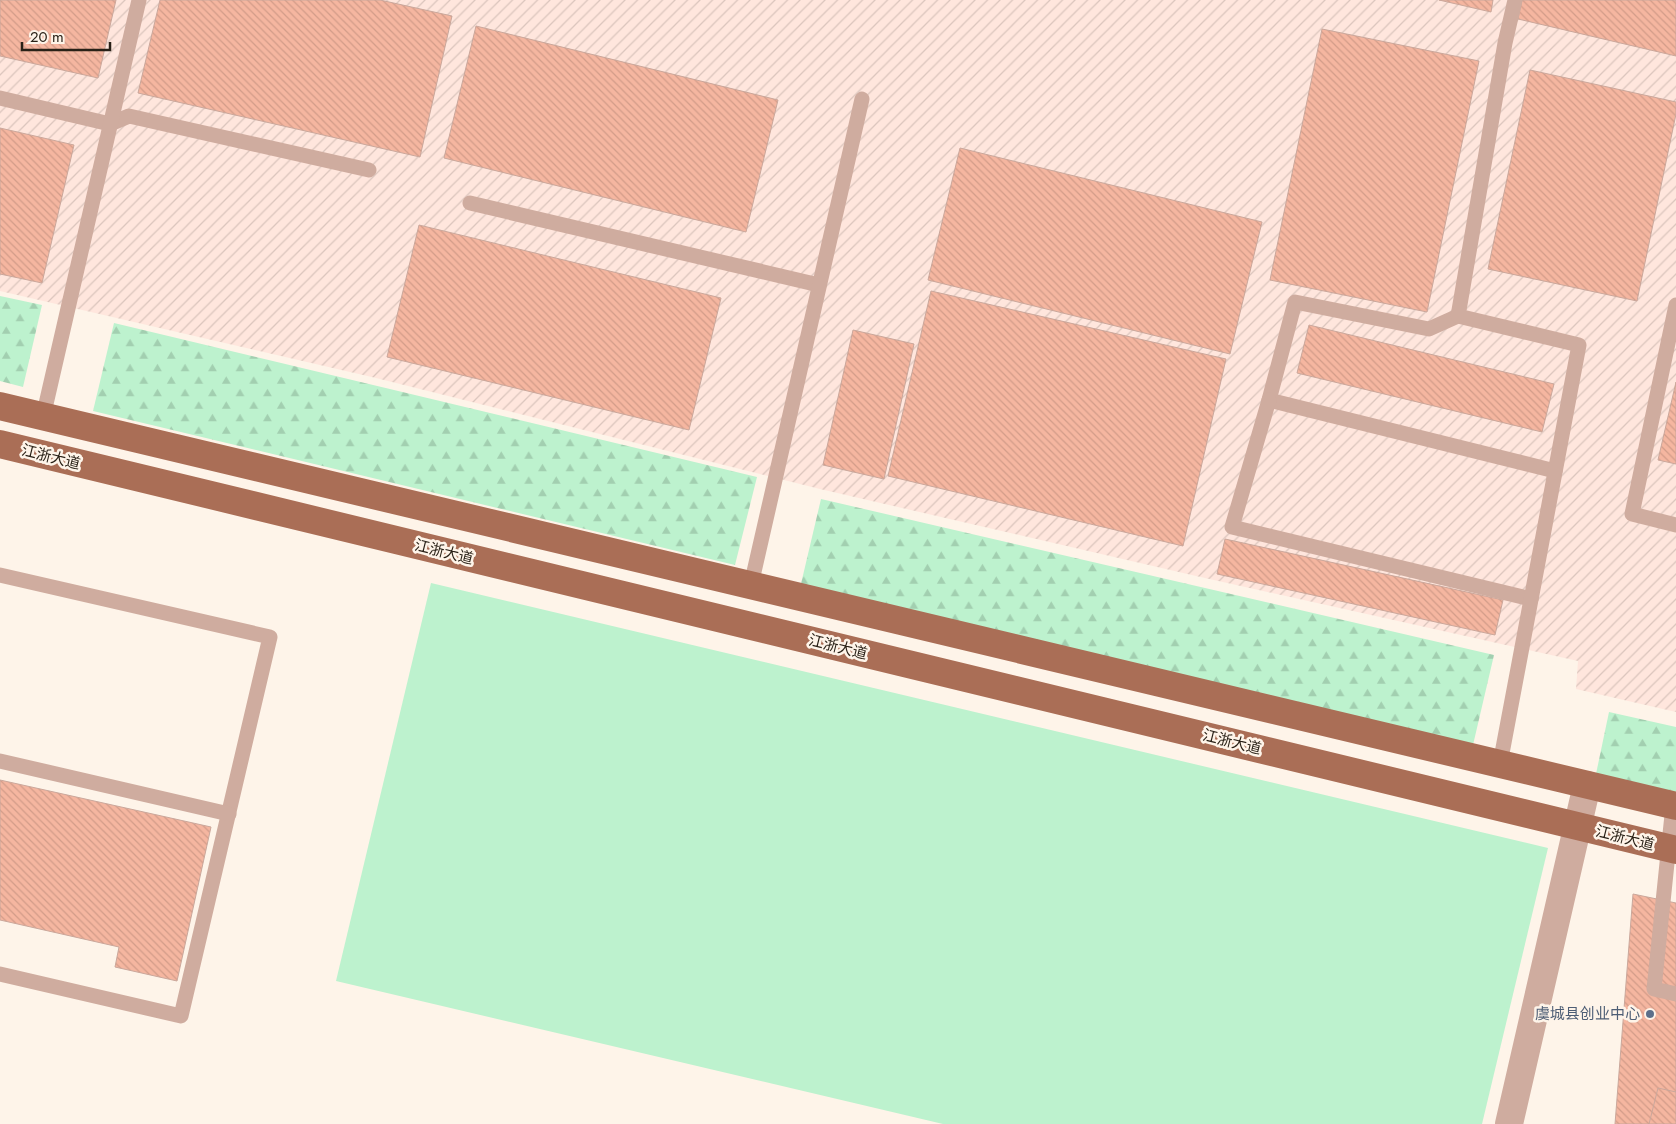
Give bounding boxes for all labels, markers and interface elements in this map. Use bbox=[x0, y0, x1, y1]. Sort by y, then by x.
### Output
scale bar bbox=[22, 20, 110, 52]
text: 20 m bbox=[30, 26, 64, 48]
street label: 江浙大道 bbox=[19, 439, 83, 475]
street label: 江浙大道 bbox=[412, 534, 476, 570]
street label: 江浙大道 bbox=[806, 629, 870, 665]
street label: 江浙大道 bbox=[1200, 724, 1264, 760]
street label: 江浙大道 bbox=[1593, 820, 1657, 856]
place label: 虞城县创业中心 bbox=[1535, 1003, 1640, 1025]
marker: 虞城县创业中心 bbox=[1644, 1008, 1656, 1020]

